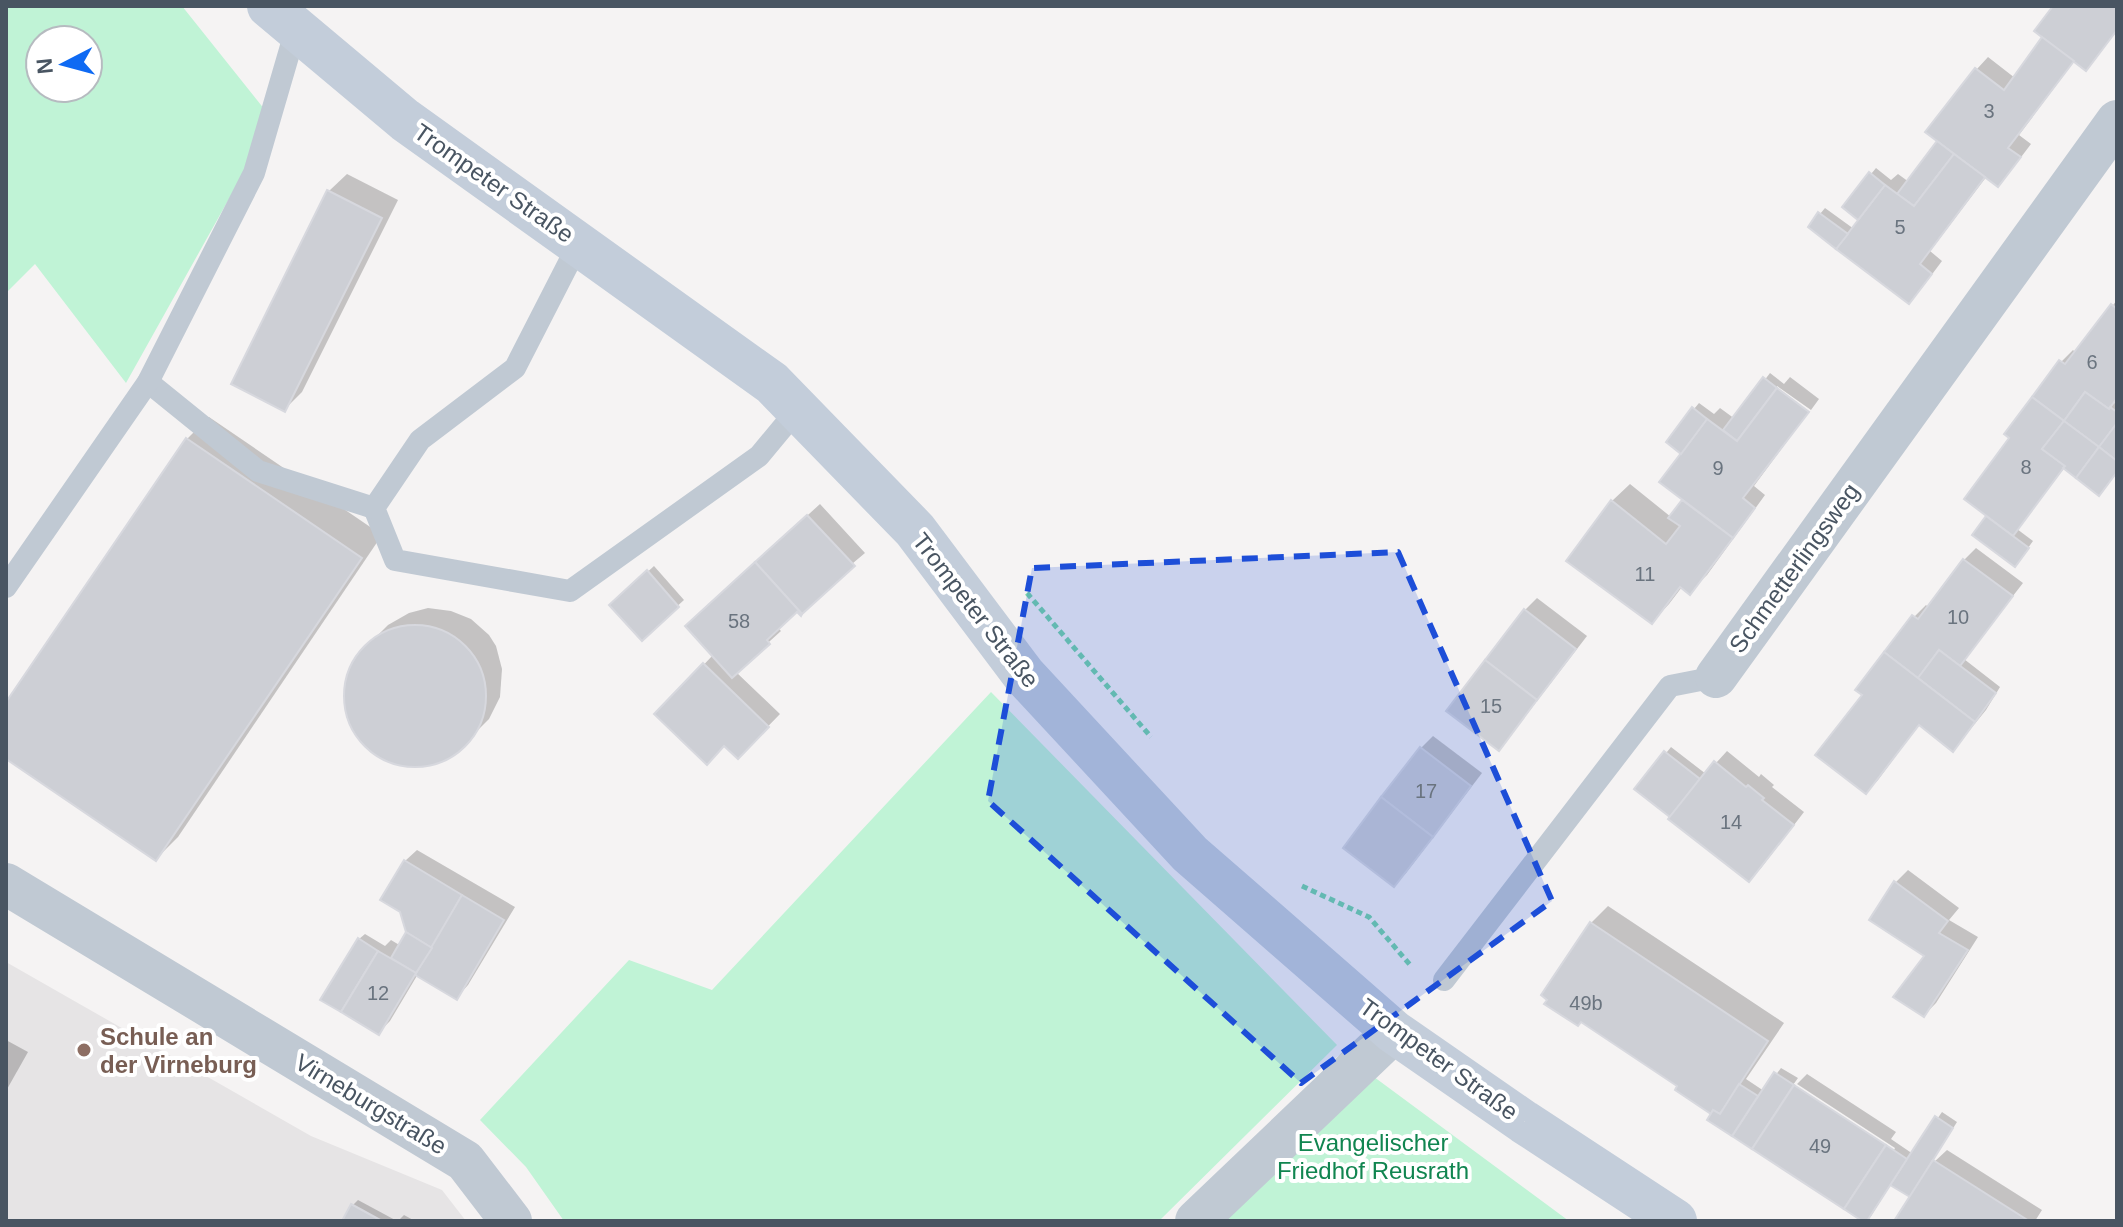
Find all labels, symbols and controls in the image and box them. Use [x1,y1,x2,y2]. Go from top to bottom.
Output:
north arrow [24,24,104,104]
text: N [31,57,58,75]
house number: 3 [1983,100,1995,122]
street label: Trompeter Straße [409,118,579,248]
house number: 5 [1894,216,1906,238]
house number: 6 [2086,351,2098,373]
house number: 8 [2020,456,2032,478]
house number: 9 [1712,457,1724,479]
street label: Schmetterlingsweg [1723,478,1865,658]
street label: Trompeter Straße [907,527,1045,693]
house number: 11 [1635,563,1655,585]
house number: 10 [1947,606,1969,628]
house number: 58 [728,610,750,632]
house number: 15 [1480,695,1502,717]
house number: 17 [1415,780,1437,802]
house number: 14 [1720,811,1742,833]
house number: 12 [367,982,389,1004]
house number: 49b [1569,992,1603,1014]
street label: Trompeter Straße [1355,993,1523,1125]
place label: Schule an der Virneburg [100,1023,257,1078]
marker: Schule an der Virneburg [75,1041,93,1059]
street label: Virneburgstraße [290,1048,452,1160]
park label: Evangelischer Friedhof Reusrath [1277,1129,1469,1184]
house number: 49 [1809,1135,1831,1157]

